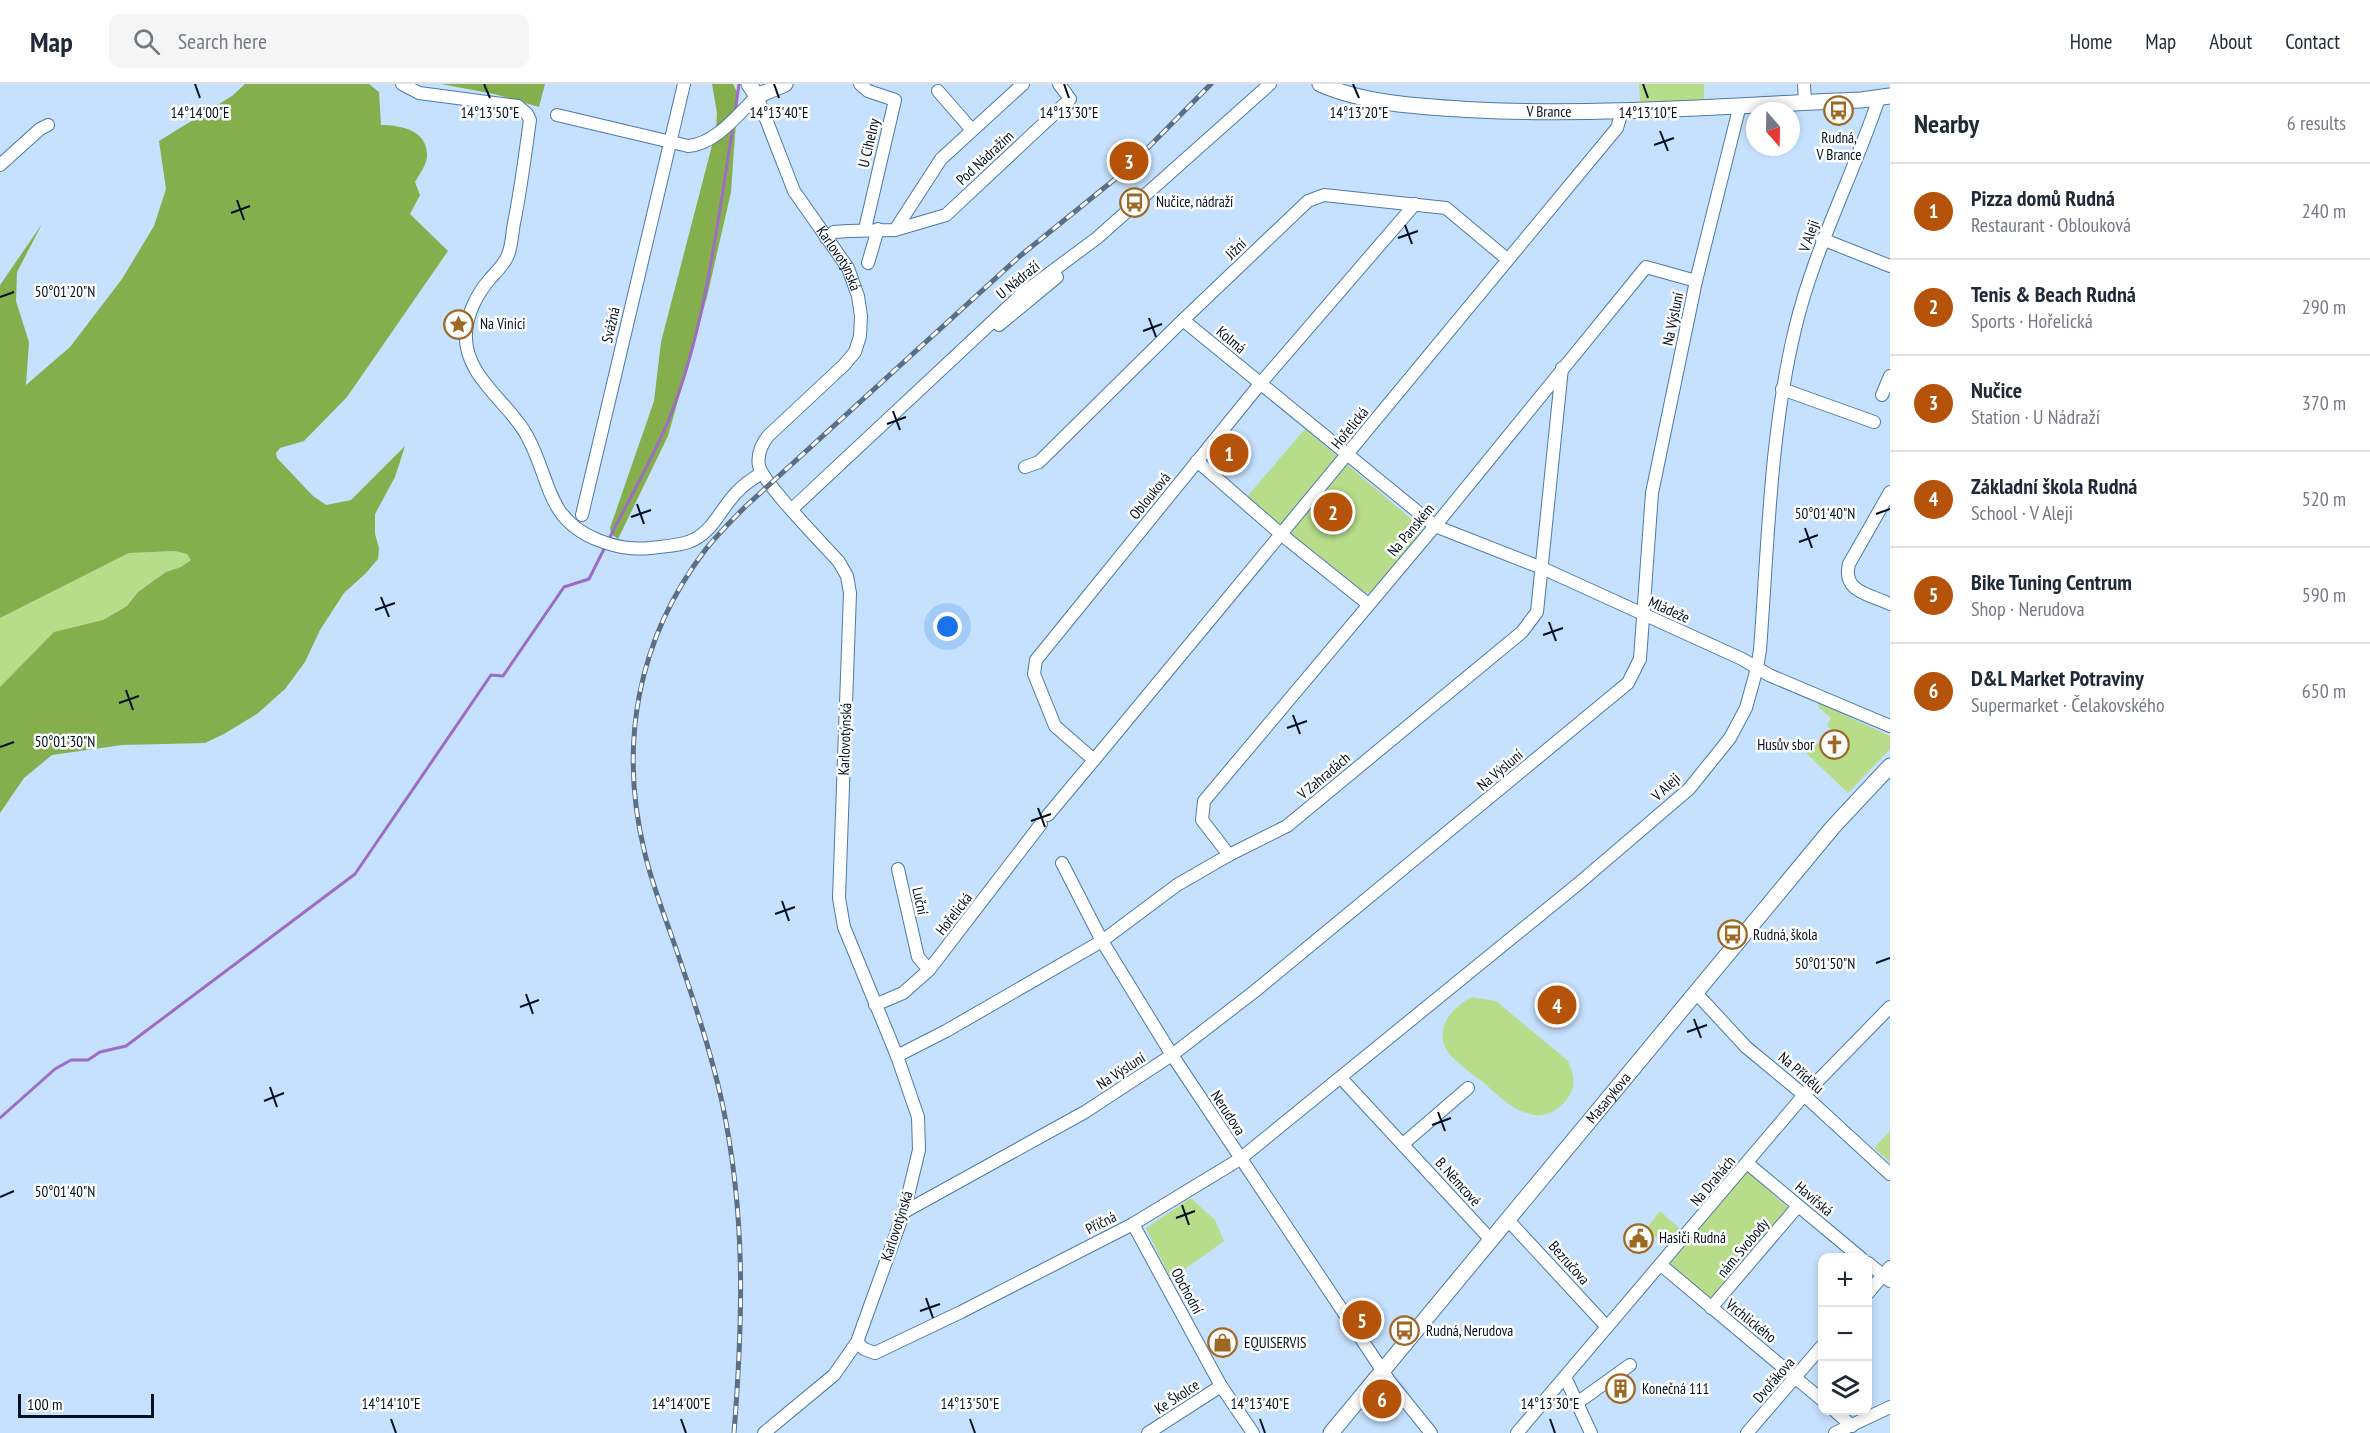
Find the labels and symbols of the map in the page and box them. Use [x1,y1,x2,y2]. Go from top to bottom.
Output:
bus stop icon: Rudná, V Brance [1823,95,1855,127]
street label: V Brance [1525,102,1571,121]
north arrow [1746,102,1800,156]
text: 14°14'00"E [170,103,230,122]
text: 14°13'50"E [460,103,520,122]
text: 14°13'40"E [749,103,809,122]
text: 14°13'30"E [1039,103,1099,122]
text: 14°13'20"E [1329,103,1389,122]
text: 14°13'10"E [1618,103,1678,122]
street label: U Cihelny [854,116,883,169]
street label: Pod Nádražím [952,126,1017,189]
place label: Rudná, V Brance [1816,128,1861,164]
pin: 3 [1110,138,1148,184]
bus stop icon: Nučice, nádraží [1119,186,1151,218]
place label: Nučice, nádraží [1156,192,1234,211]
street label: V Aleji [1794,217,1823,255]
street label: Karlovotýnská [813,222,865,293]
street label: Jižní [1220,234,1251,264]
street label: U Nádraží [992,256,1044,303]
text: 50°01'20"N [35,282,95,301]
street label: Na Výsluní [1658,290,1688,347]
street label: Svážná [597,305,624,345]
place icon: Na Vinici [443,308,475,340]
place label: Na Vinici [480,314,526,333]
street label: Kolmá [1213,322,1250,357]
street label: Hořelická [1327,403,1372,453]
pin: 1 [1210,430,1248,476]
street label: Oblouková [1125,468,1174,523]
pin: 2 [1314,490,1352,534]
street label: Na Panském [1383,499,1438,560]
text: 50°01'40"N [1795,504,1855,523]
street label: Mládeže [1646,592,1693,627]
your location [933,612,962,641]
street label: Karlovotýnská [834,702,855,776]
church icon: Husův sbor [1819,729,1851,761]
text: 50°01'30"N [35,732,95,751]
place label: Husův sbor [1757,735,1815,754]
street label: Na Výsluní [1473,744,1527,794]
street label: V Zahradách [1293,748,1354,804]
street label: V Aleji [1647,769,1684,805]
street label: Luční [908,885,933,917]
street label: Hořelická [931,889,976,939]
bus stop icon: Rudná, škola [1716,919,1748,951]
place label: Rudná, škola [1753,925,1818,944]
text: 50°01'50"N [1795,954,1855,973]
pin: 4 [1538,982,1576,1028]
street label: Na Výsluní [1093,1047,1149,1093]
street label: Na Přídělu [1775,1048,1828,1098]
street label: Masarykova [1582,1068,1635,1127]
street label: Nerudova [1207,1087,1250,1139]
street label: Na Drahách [1686,1152,1739,1210]
street label: B. Němcové [1431,1153,1485,1210]
street label: Havířská [1791,1177,1837,1220]
text: 50°01'40"N [35,1182,95,1201]
street label: Karlovotýnská [876,1188,917,1263]
street label: Příčná [1082,1207,1119,1238]
street label: nám. Svobody [1713,1214,1773,1281]
public building icon: Hasiči Rudná [1622,1222,1654,1254]
place label: Hasiči Rudná [1659,1228,1726,1247]
street label: Bezručova [1545,1237,1594,1288]
street label: Obchodní [1167,1264,1208,1318]
street label: Vrchlického [1721,1294,1780,1347]
pin: 5 [1342,1298,1382,1342]
bus stop icon: Rudná, Nerudova [1389,1315,1421,1347]
place label: Rudná, Nerudova [1426,1321,1513,1340]
shop icon: EQUISERVIS [1207,1327,1239,1359]
place label: EQUISERVIS [1244,1333,1306,1352]
street label: Dvořákova [1749,1353,1798,1406]
building icon: Konečná 111 [1605,1373,1637,1405]
street label: Ke Školce [1151,1375,1203,1418]
pin: 6 [1362,1376,1402,1422]
place label: Konečná 111 [1642,1379,1709,1398]
scale bar [18,1391,154,1418]
text: 14°14'10"E [361,1394,421,1413]
text: 14°14'00"E [651,1394,711,1413]
text: 14°13'50"E [940,1394,1000,1413]
text: 14°13'40"E [1230,1394,1290,1413]
text: 14°13'30"E [1520,1394,1580,1413]

